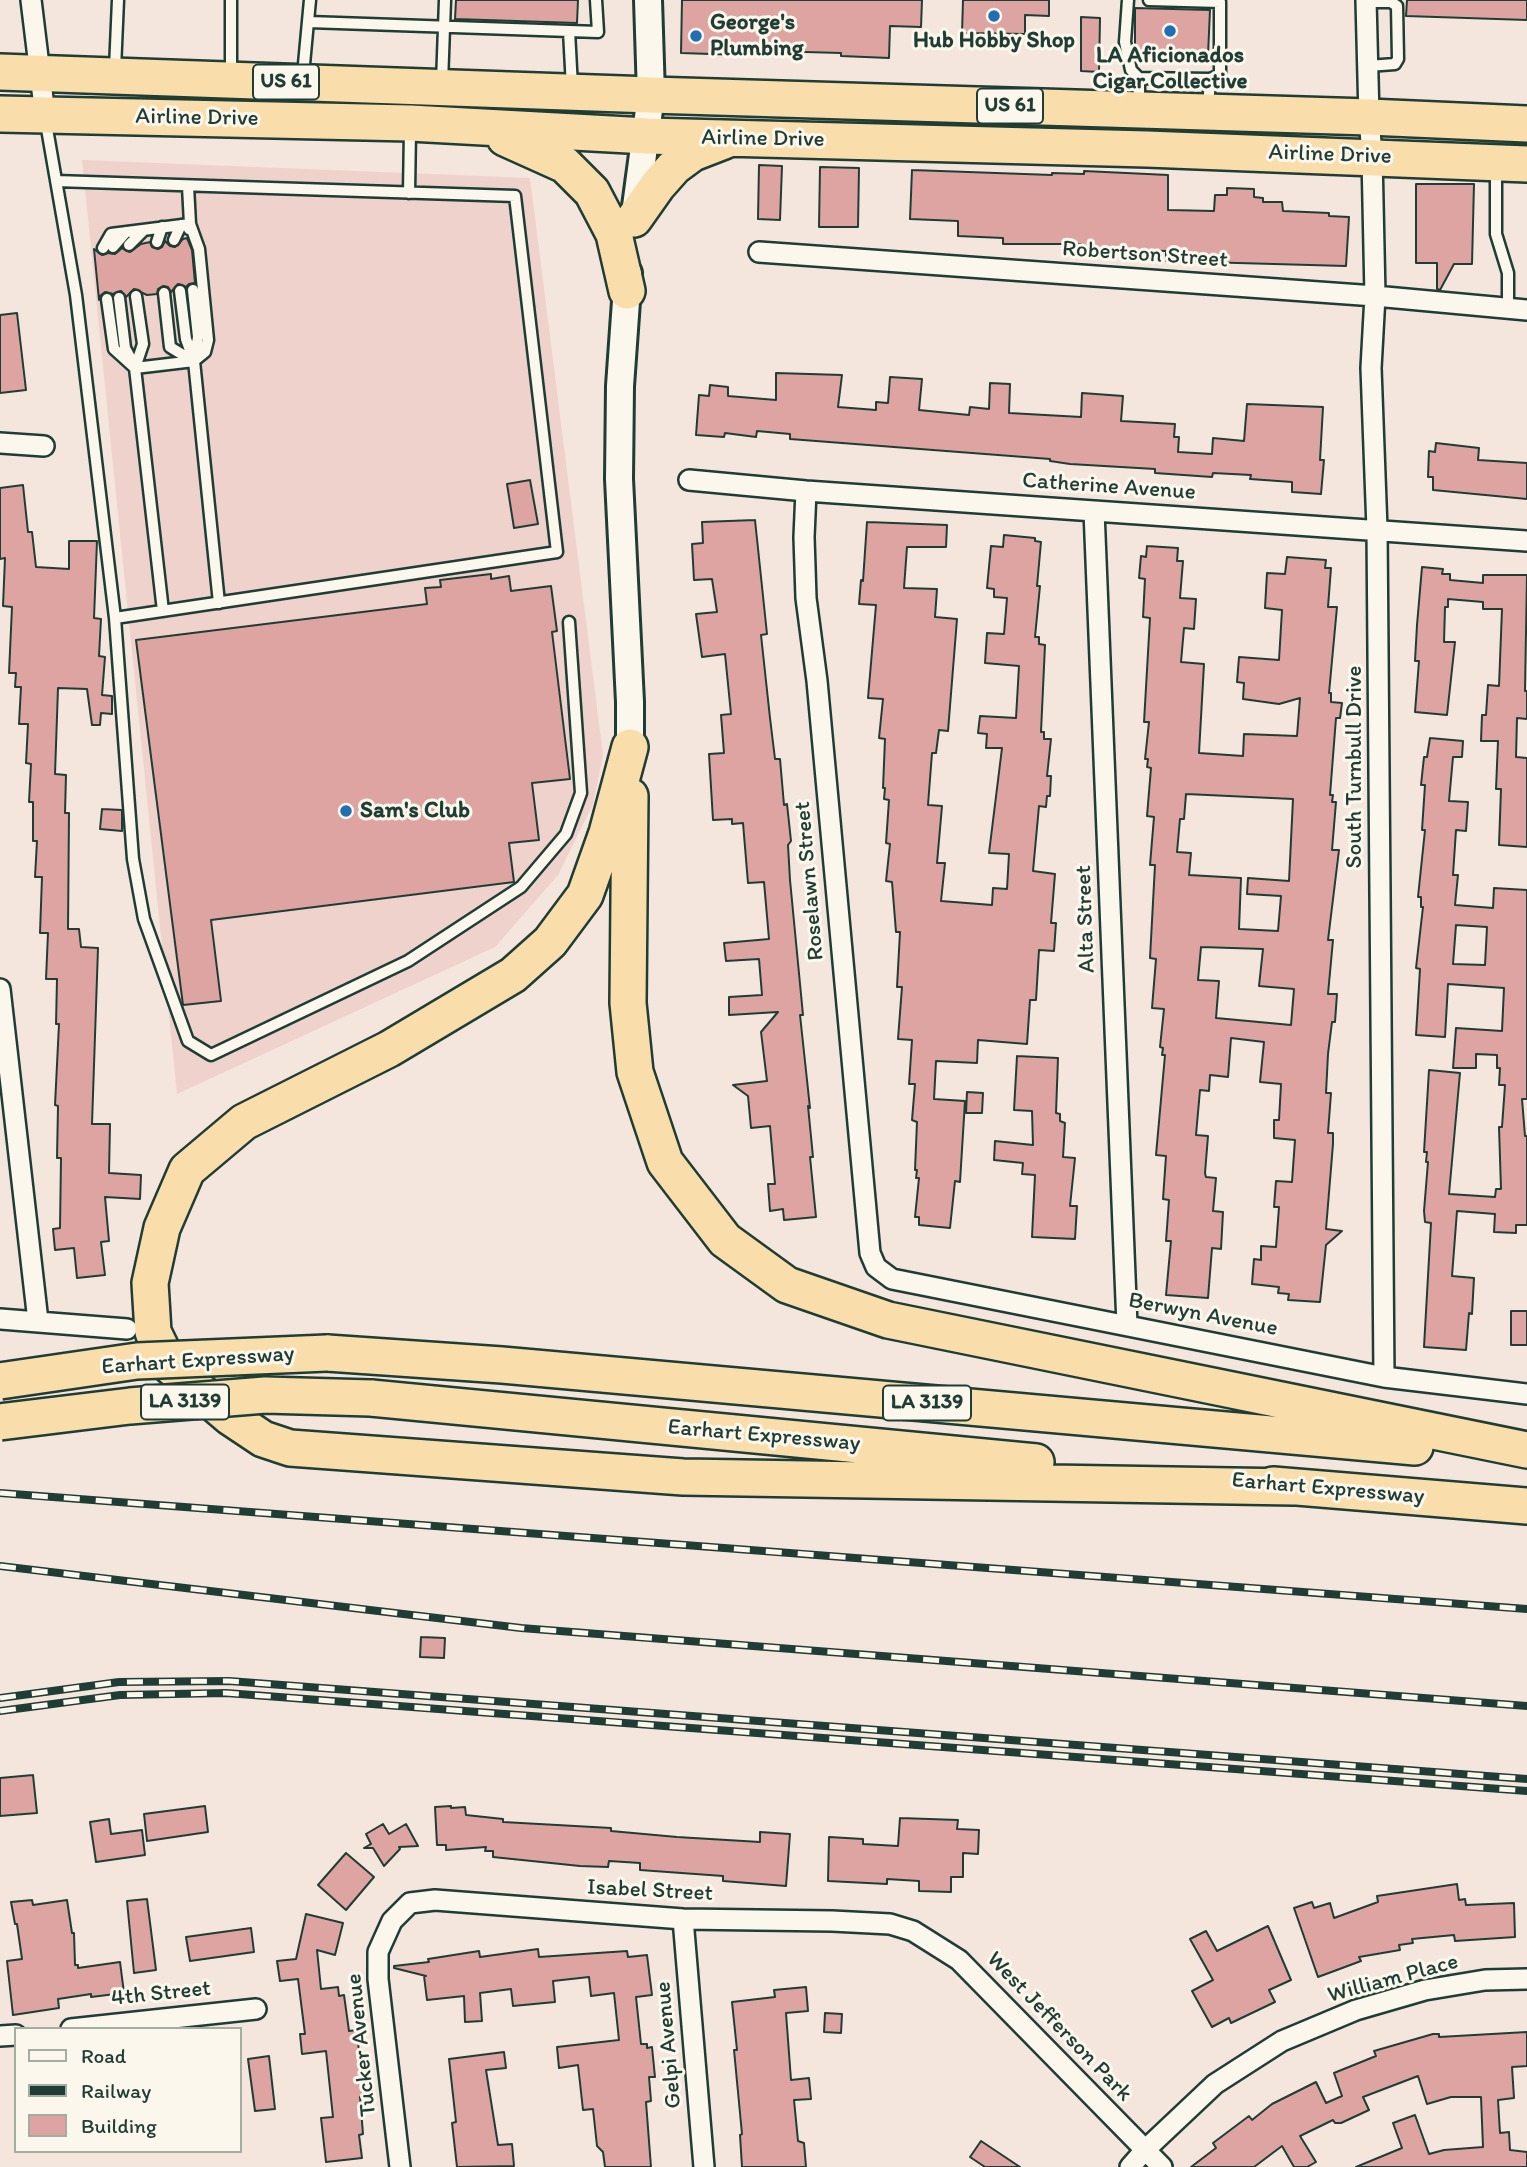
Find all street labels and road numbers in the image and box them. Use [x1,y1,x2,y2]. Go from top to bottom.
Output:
road number: US 61 [253,64,319,100]
road number: US 61 [977,88,1043,124]
street label: Airline Drive [135,103,259,133]
street label: Airline Drive [701,124,825,154]
street label: Airline Drive [1268,139,1392,171]
street label: Robertson Street [1061,235,1229,275]
street label: Catherine Avenue [1021,467,1197,507]
street label: South Turnbull Drive [1341,666,1369,868]
street label: Roselawn Street [789,800,831,962]
street label: Alta Street [1070,865,1102,973]
street label: Berwyn Avenue [1126,1287,1280,1343]
street label: Earhart Expressway [101,1340,295,1382]
road number: LA 3139 [141,1384,229,1420]
road number: LA 3139 [883,1386,971,1420]
street label: Earhart Expressway [667,1414,861,1458]
street label: Earhart Expressway [1231,1467,1425,1511]
street label: Isabel Street [586,1874,714,1908]
street label: West Jefferson Park [980,1946,1138,2108]
street label: William Place [1325,1948,1461,2010]
street label: Tucker Avenue [341,1972,383,2118]
street label: 4th Street [110,1975,212,2013]
street label: Gelpi Avenue [650,1980,688,2110]

